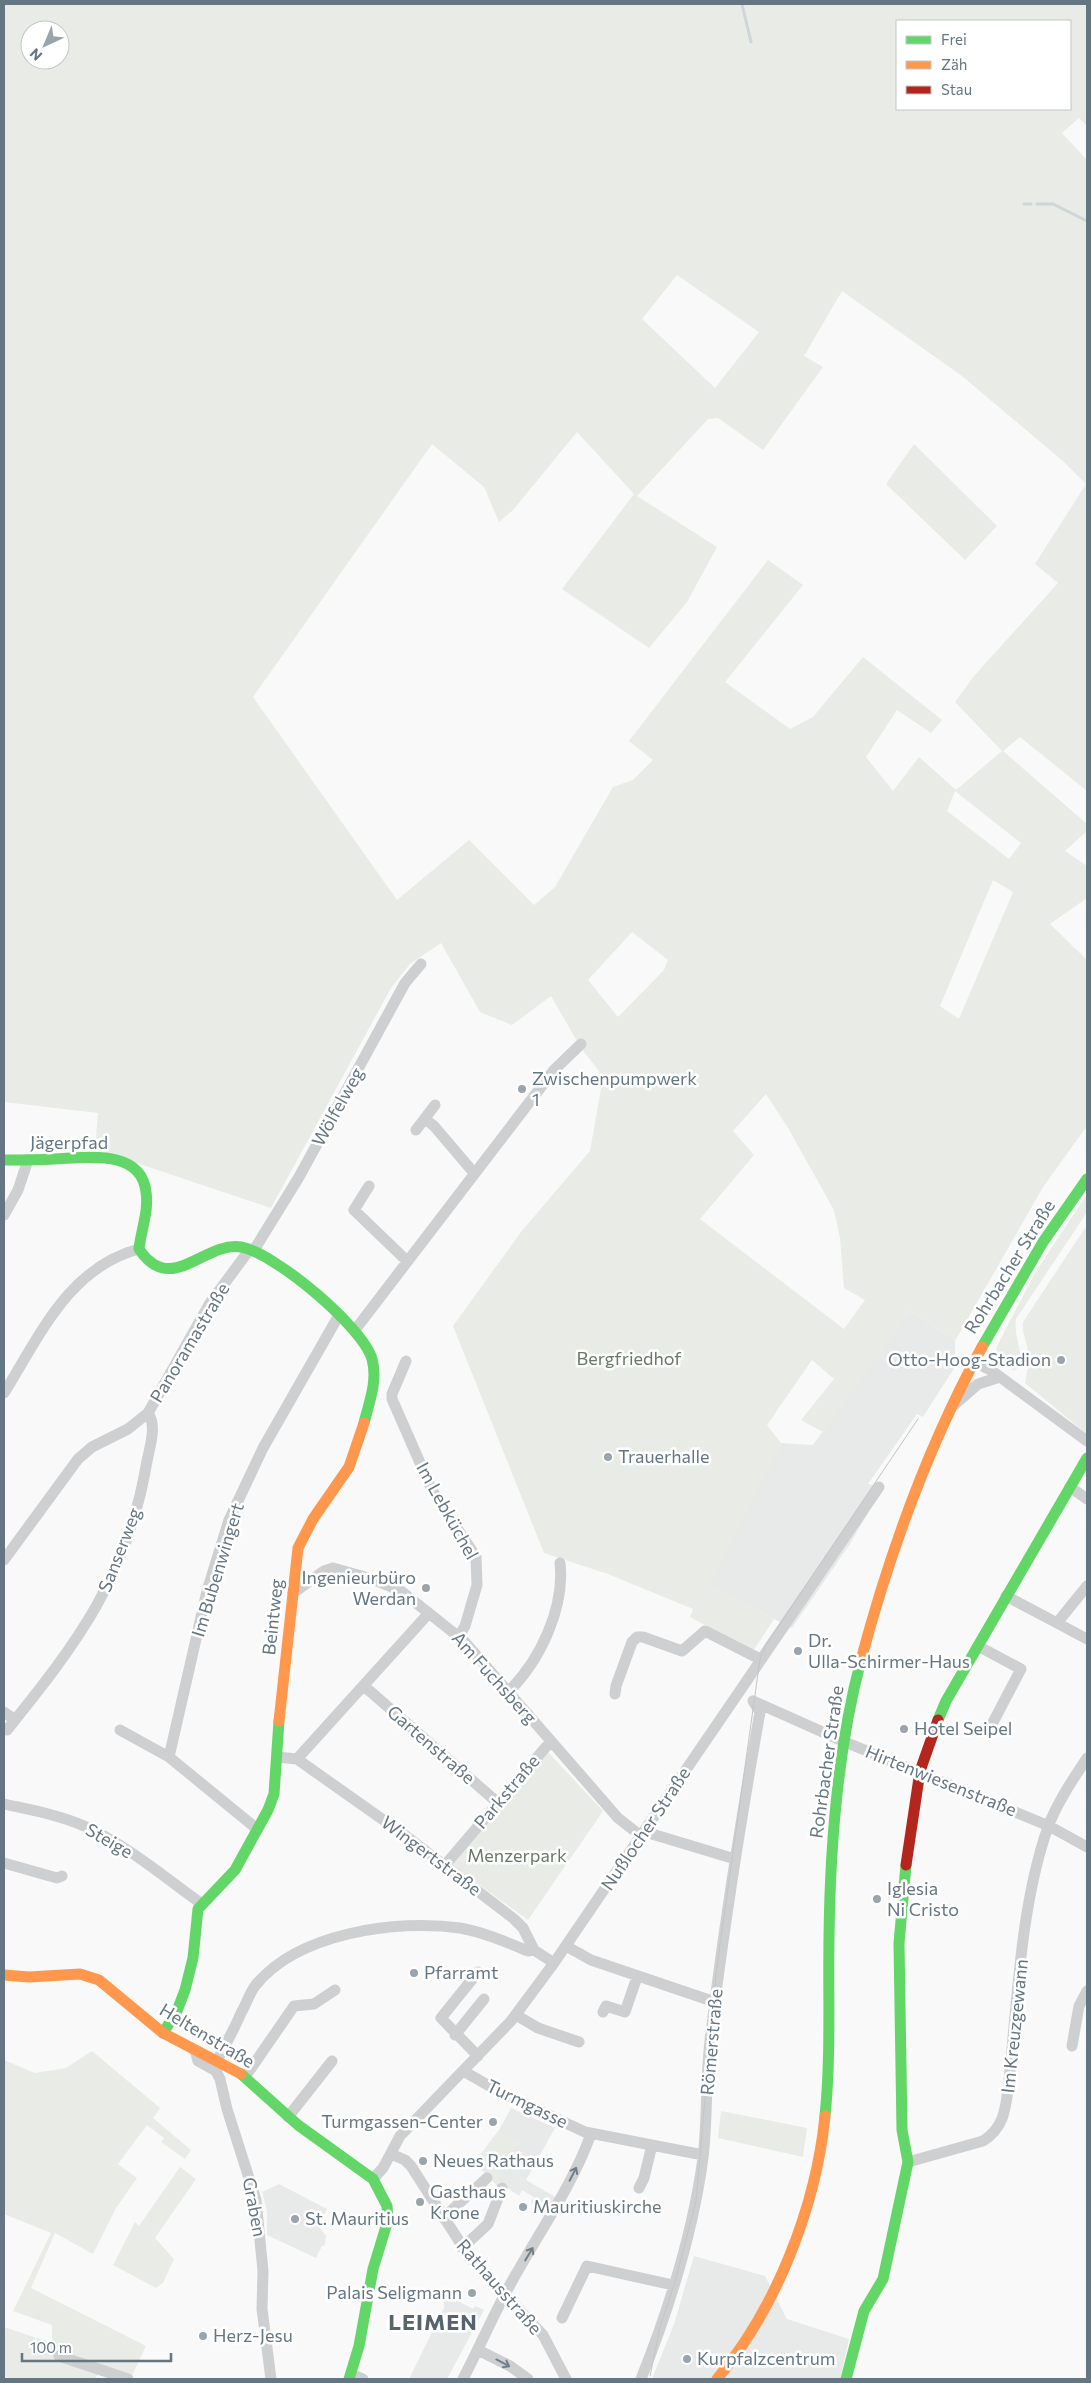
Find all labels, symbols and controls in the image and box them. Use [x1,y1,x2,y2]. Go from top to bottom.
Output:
north arrow [20,20,70,70]
legend [896,20,1071,110]
text: Frei [941,30,967,48]
text: N [26,45,45,64]
text: Zäh [941,55,967,73]
text: Stau [941,80,972,98]
street label: Wölfelweg [307,1063,368,1150]
place label: Zwischenpumpwerk 1 [532,1067,697,1110]
marker: Zwischenpumpwerk 1 [516,1083,528,1095]
street label: Jägerpfad [30,1131,108,1153]
street label: Rohrbacher Straße [959,1195,1059,1337]
street label: Panoramastraße [145,1279,234,1406]
park label: Bergfriedhof [577,1347,682,1369]
place label: Otto-Hoog-Stadion [888,1348,1051,1370]
marker: Otto-Hoog-Stadion [1055,1354,1067,1366]
place label: Trauerhalle [618,1445,710,1467]
marker: Trauerhalle [602,1451,614,1463]
street label: Im Lebküchel [412,1458,484,1563]
street label: Im Bubenwingert [186,1500,248,1639]
street label: Sanserweg [93,1504,145,1595]
place label: Ingenieurbüro Werdan [302,1566,416,1609]
street label: Beintweg [257,1577,287,1656]
marker: Ingenieurbüro Werdan [420,1582,432,1594]
street label: Am Fuchsberg [448,1627,542,1728]
place label: Dr. Ulla-Schirmer-Haus [808,1629,970,1672]
marker: Dr. Ulla-Schirmer-Haus [792,1645,804,1657]
street label: Rohrbacher Straße [804,1684,848,1840]
street label: Gartenstraße [383,1700,480,1788]
place label: Hotel Seipel [914,1717,1012,1739]
marker: Hotel Seipel [898,1723,910,1735]
street label: Hirtenwiesenstraße [863,1740,1020,1820]
street label: Parkstraße [469,1750,544,1833]
street label: Nußlocher Straße [596,1763,694,1894]
street label: Wingertstraße [377,1811,486,1900]
street label: Steige [82,1818,137,1862]
park label: Menzerpark [467,1844,567,1866]
place label: Iglesia Ni Cristo [887,1877,959,1920]
marker: Iglesia Ni Cristo [871,1893,883,1905]
street label: Im Kreuzgewann [996,1958,1032,2094]
place label: Pfarramt [424,1961,498,1983]
marker: Pfarramt [408,1967,420,1979]
street label: Römerstraße [695,1988,727,2096]
street label: Heltenstraße [156,1998,259,2072]
street label: Turmgasse [483,2074,572,2132]
place label: Turmgassen-Center [321,2110,483,2132]
marker: Turmgassen-Center [487,2116,499,2128]
place label: Neues Rathaus [433,2149,554,2171]
marker: Neues Rathaus [417,2155,429,2167]
one-way arrow [568,2166,578,2181]
street label: Graben [238,2175,272,2238]
place label: Gasthaus Krone [430,2180,506,2223]
place label: Mauritiuskirche [533,2195,662,2217]
marker: Gasthaus Krone [414,2196,426,2208]
marker: Mauritiuskirche [517,2201,529,2213]
place label: St. Mauritius [305,2207,409,2229]
marker: St. Mauritius [289,2213,301,2225]
street label: Rathausstraße [452,2234,547,2339]
one-way arrow [524,2248,534,2262]
place label: Palais Seligmann [326,2281,462,2303]
marker: Palais Seligmann [466,2287,478,2299]
district label: LEIMEN [388,2308,478,2335]
place label: Herz-Jesu [213,2324,293,2346]
scale bar [22,2330,171,2362]
marker: Herz-Jesu [197,2330,209,2342]
text: 100 m [30,2338,72,2356]
place label: Kurpfalzcentrum [697,2347,836,2369]
marker: Kurpfalzcentrum [681,2353,693,2365]
one-way arrow [495,2359,510,2368]

